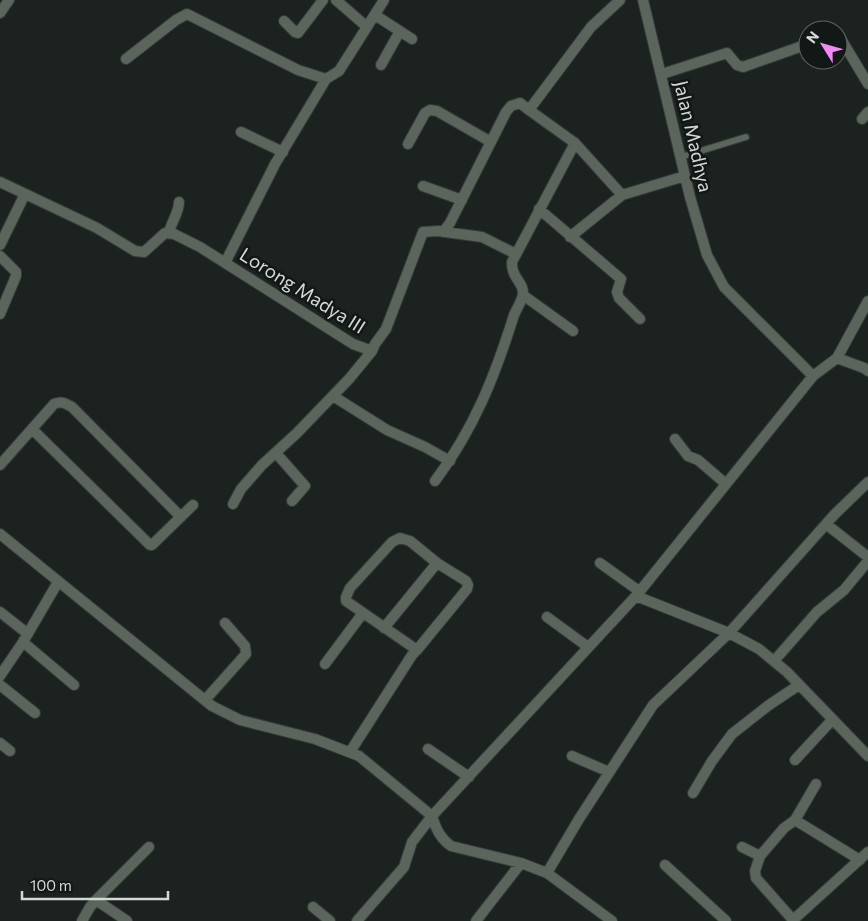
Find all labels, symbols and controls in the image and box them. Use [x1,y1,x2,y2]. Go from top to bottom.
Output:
north arrow [798,20,848,70]
text: N [802,28,822,46]
street label: Jalan Madhya [670,78,718,194]
street label: Lorong Madya III [236,242,370,338]
scale bar [22,868,169,900]
text: 100 m [30,876,72,894]

